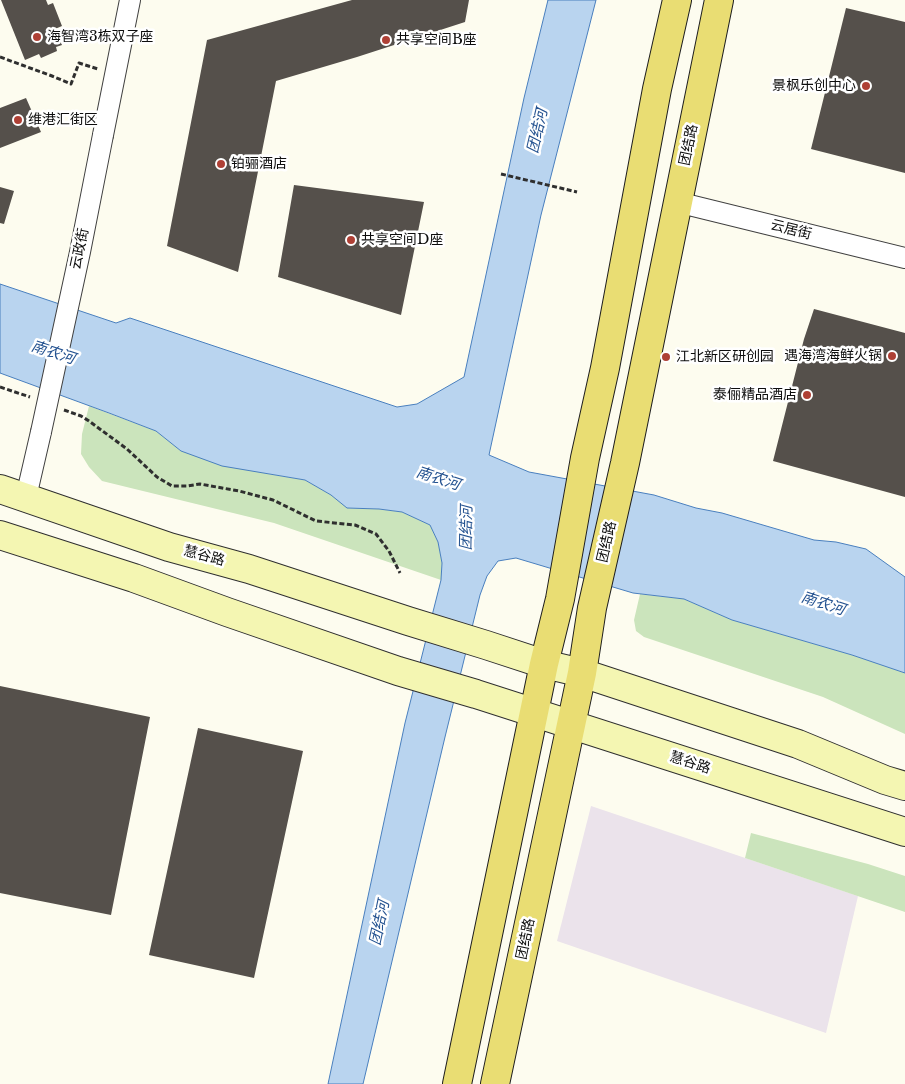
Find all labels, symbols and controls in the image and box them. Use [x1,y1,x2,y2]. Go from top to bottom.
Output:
place label: 海智湾3栋双子座 [47,29,154,45]
marker: 海智湾3栋双子座 [31,31,43,43]
place label: 共享空间B座 [396,32,477,48]
marker: 共享空间B座 [380,34,392,46]
place label: 景枫乐创中心 [772,78,856,94]
marker: 景枫乐创中心 [860,80,872,92]
water label: 团结河 [524,107,552,155]
place label: 维港汇街区 [28,112,98,128]
marker: 维港汇街区 [12,114,24,126]
street label: 团结路 [676,123,702,167]
place label: 铂骊酒店 [231,156,287,172]
marker: 铂骊酒店 [215,158,227,170]
street label: 云居街 [769,217,813,243]
street label: 云政街 [67,227,93,271]
place label: 共享空间D座 [361,232,443,248]
marker: 共享空间D座 [345,234,357,246]
water label: 南农河 [29,337,77,369]
place label: 遇海湾海鲜火锅 [784,348,882,364]
place label: 江北新区研创园 [676,349,774,365]
marker: 遇海湾海鲜火锅 [886,350,898,362]
marker: 江北新区研创园 [660,351,672,363]
place label: 泰俪精品酒店 [713,387,797,403]
marker: 泰俪精品酒店 [801,389,813,401]
water label: 南农河 [414,463,462,495]
water label: 团结河 [458,505,476,551]
street label: 团结路 [594,520,620,564]
street label: 慧谷路 [182,542,226,570]
water label: 南农河 [799,588,847,620]
street label: 慧谷路 [667,749,713,777]
water label: 团结河 [367,899,393,947]
street label: 团结路 [513,917,539,961]

